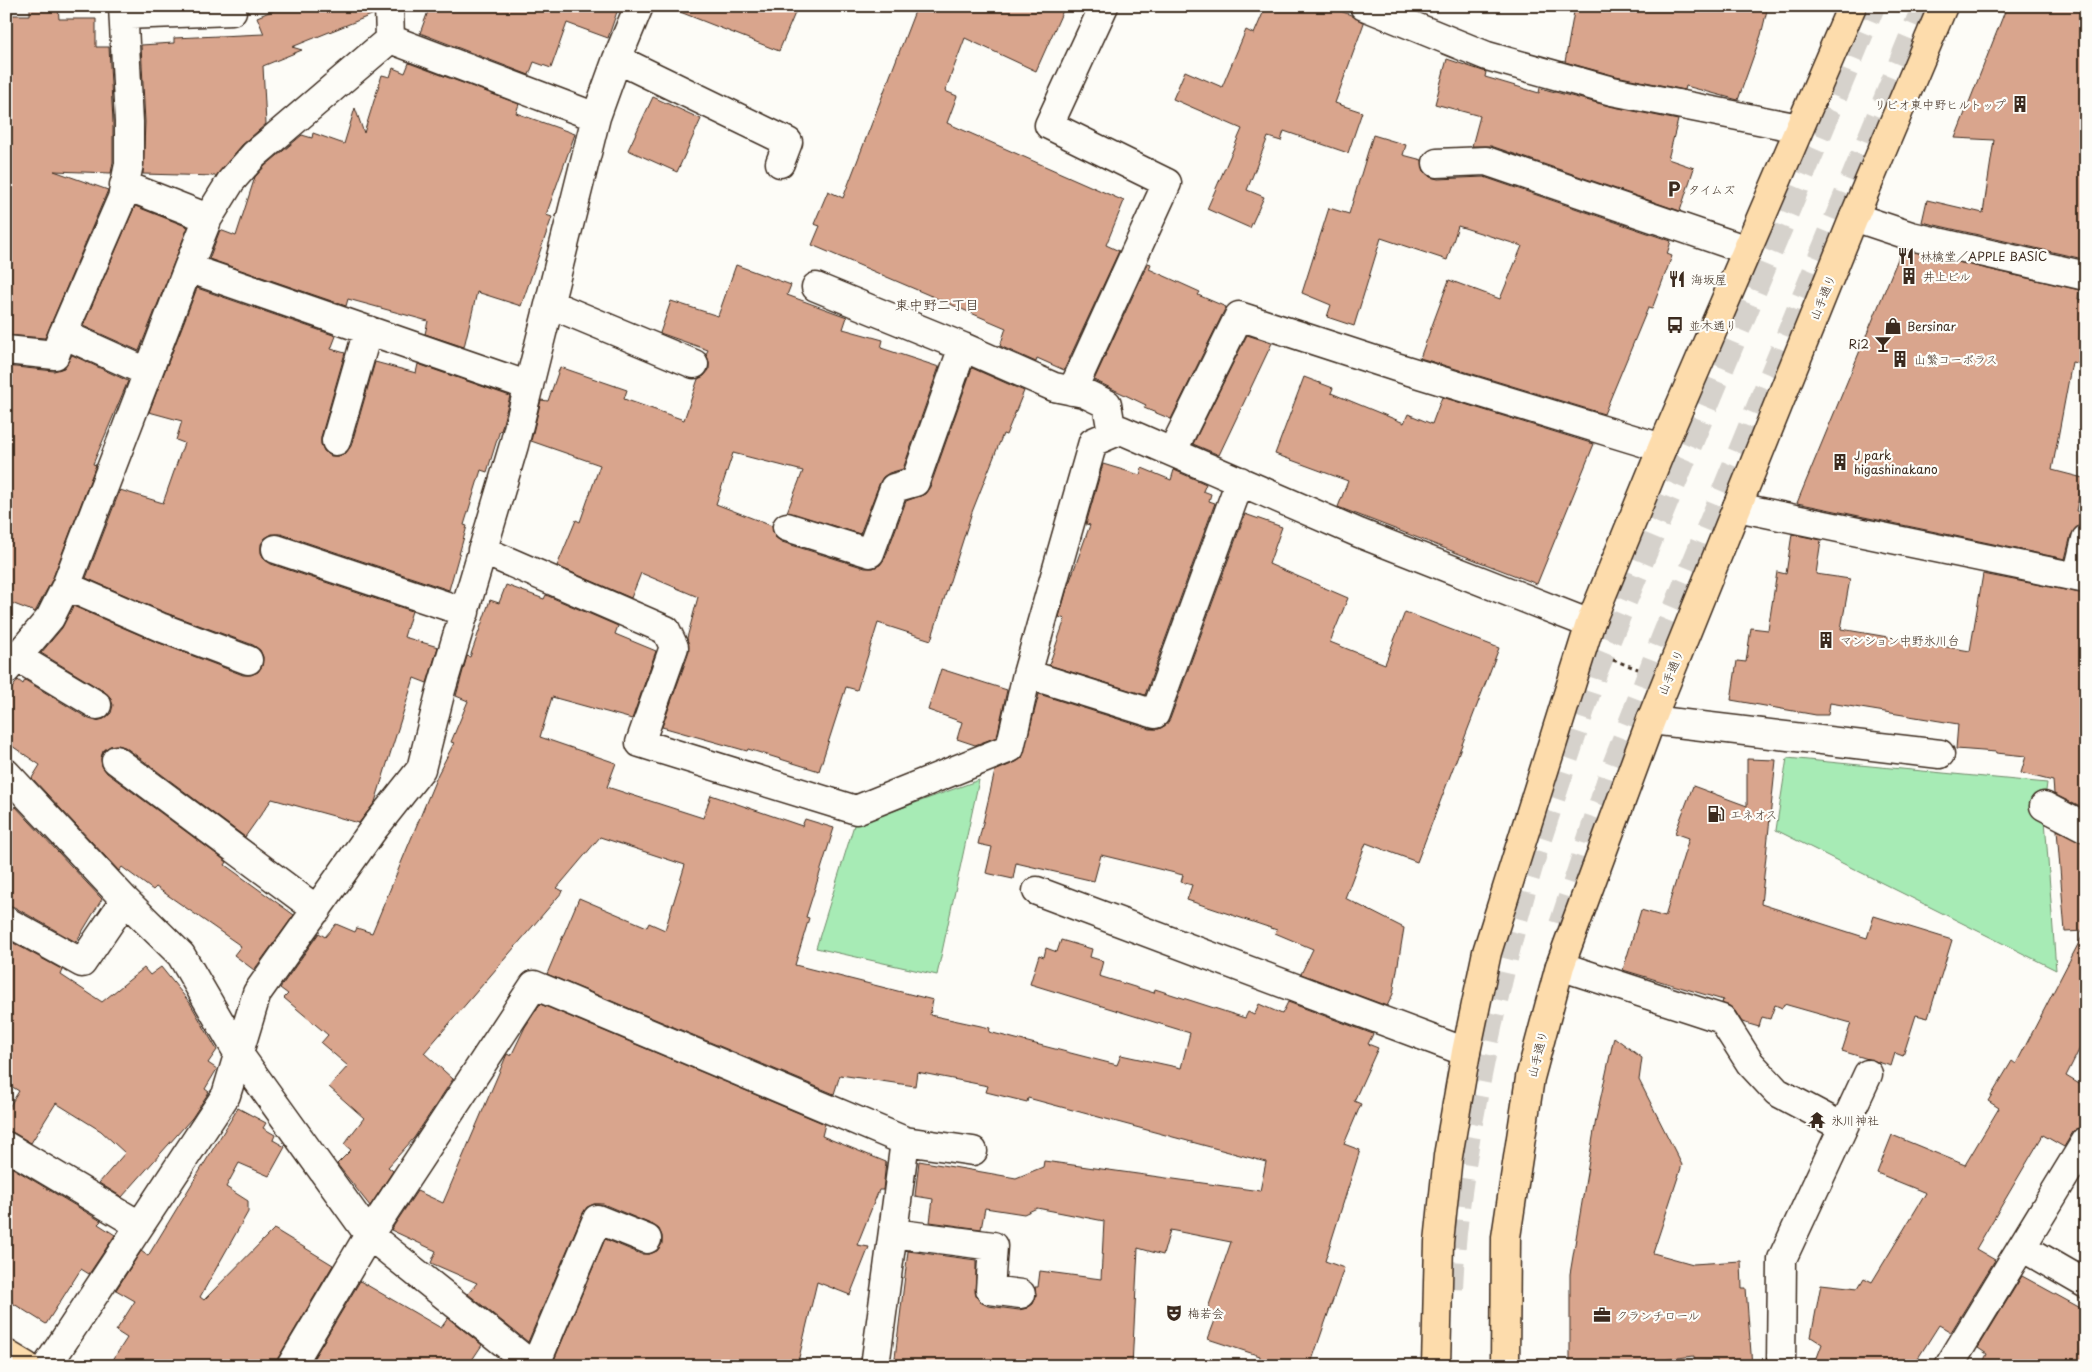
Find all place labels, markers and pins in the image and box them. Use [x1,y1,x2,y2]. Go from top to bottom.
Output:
building icon: リビオ東中野ヒルトップ [2010,94,2030,114]
place label: リビオ東中野ヒルトップ [1874,95,2006,113]
parking icon: タイムズ [1664,179,1684,199]
place label: タイムズ [1688,180,1735,198]
restaurant icon: 林檎堂／APPLE BASIC [1896,246,1916,266]
place label: 林檎堂／APPLE BASIC [1920,247,2047,265]
building icon: 井上ビル [1899,266,1919,286]
place label: 井上ビル [1923,267,1971,285]
restaurant icon: 海坂屋 [1667,269,1687,289]
place label: 海坂屋 [1691,270,1727,288]
bus stop icon: 並木通り [1665,315,1685,335]
place label: 並木通り [1689,316,1737,334]
shop icon: Bersinar [1883,316,1903,336]
place label: Bersinar [1907,317,1957,335]
bar icon: Ri2 [1873,334,1893,354]
place label: Ri2 [1849,335,1869,353]
building icon: 山繁コーポラス [1890,349,1910,369]
place label: 山繁コーポラス [1914,350,1998,368]
place label: J park higashinakano [1854,446,1938,478]
building icon: J park higashinakano [1830,452,1850,472]
building icon: マンション中野氷川台 [1816,630,1836,650]
place label: マンション中野氷川台 [1840,631,1960,649]
fuel station icon: エネオス [1706,804,1726,824]
place label: エネオス [1730,805,1777,823]
temple icon: 氷川神社 [1807,1110,1827,1130]
place label: 氷川神社 [1831,1111,1879,1129]
theatre icon: 梅若会 [1164,1303,1184,1323]
place label: 梅若会 [1188,1304,1224,1322]
office icon: クランチロール [1592,1305,1612,1325]
place label: クランチロール [1616,1306,1700,1324]

